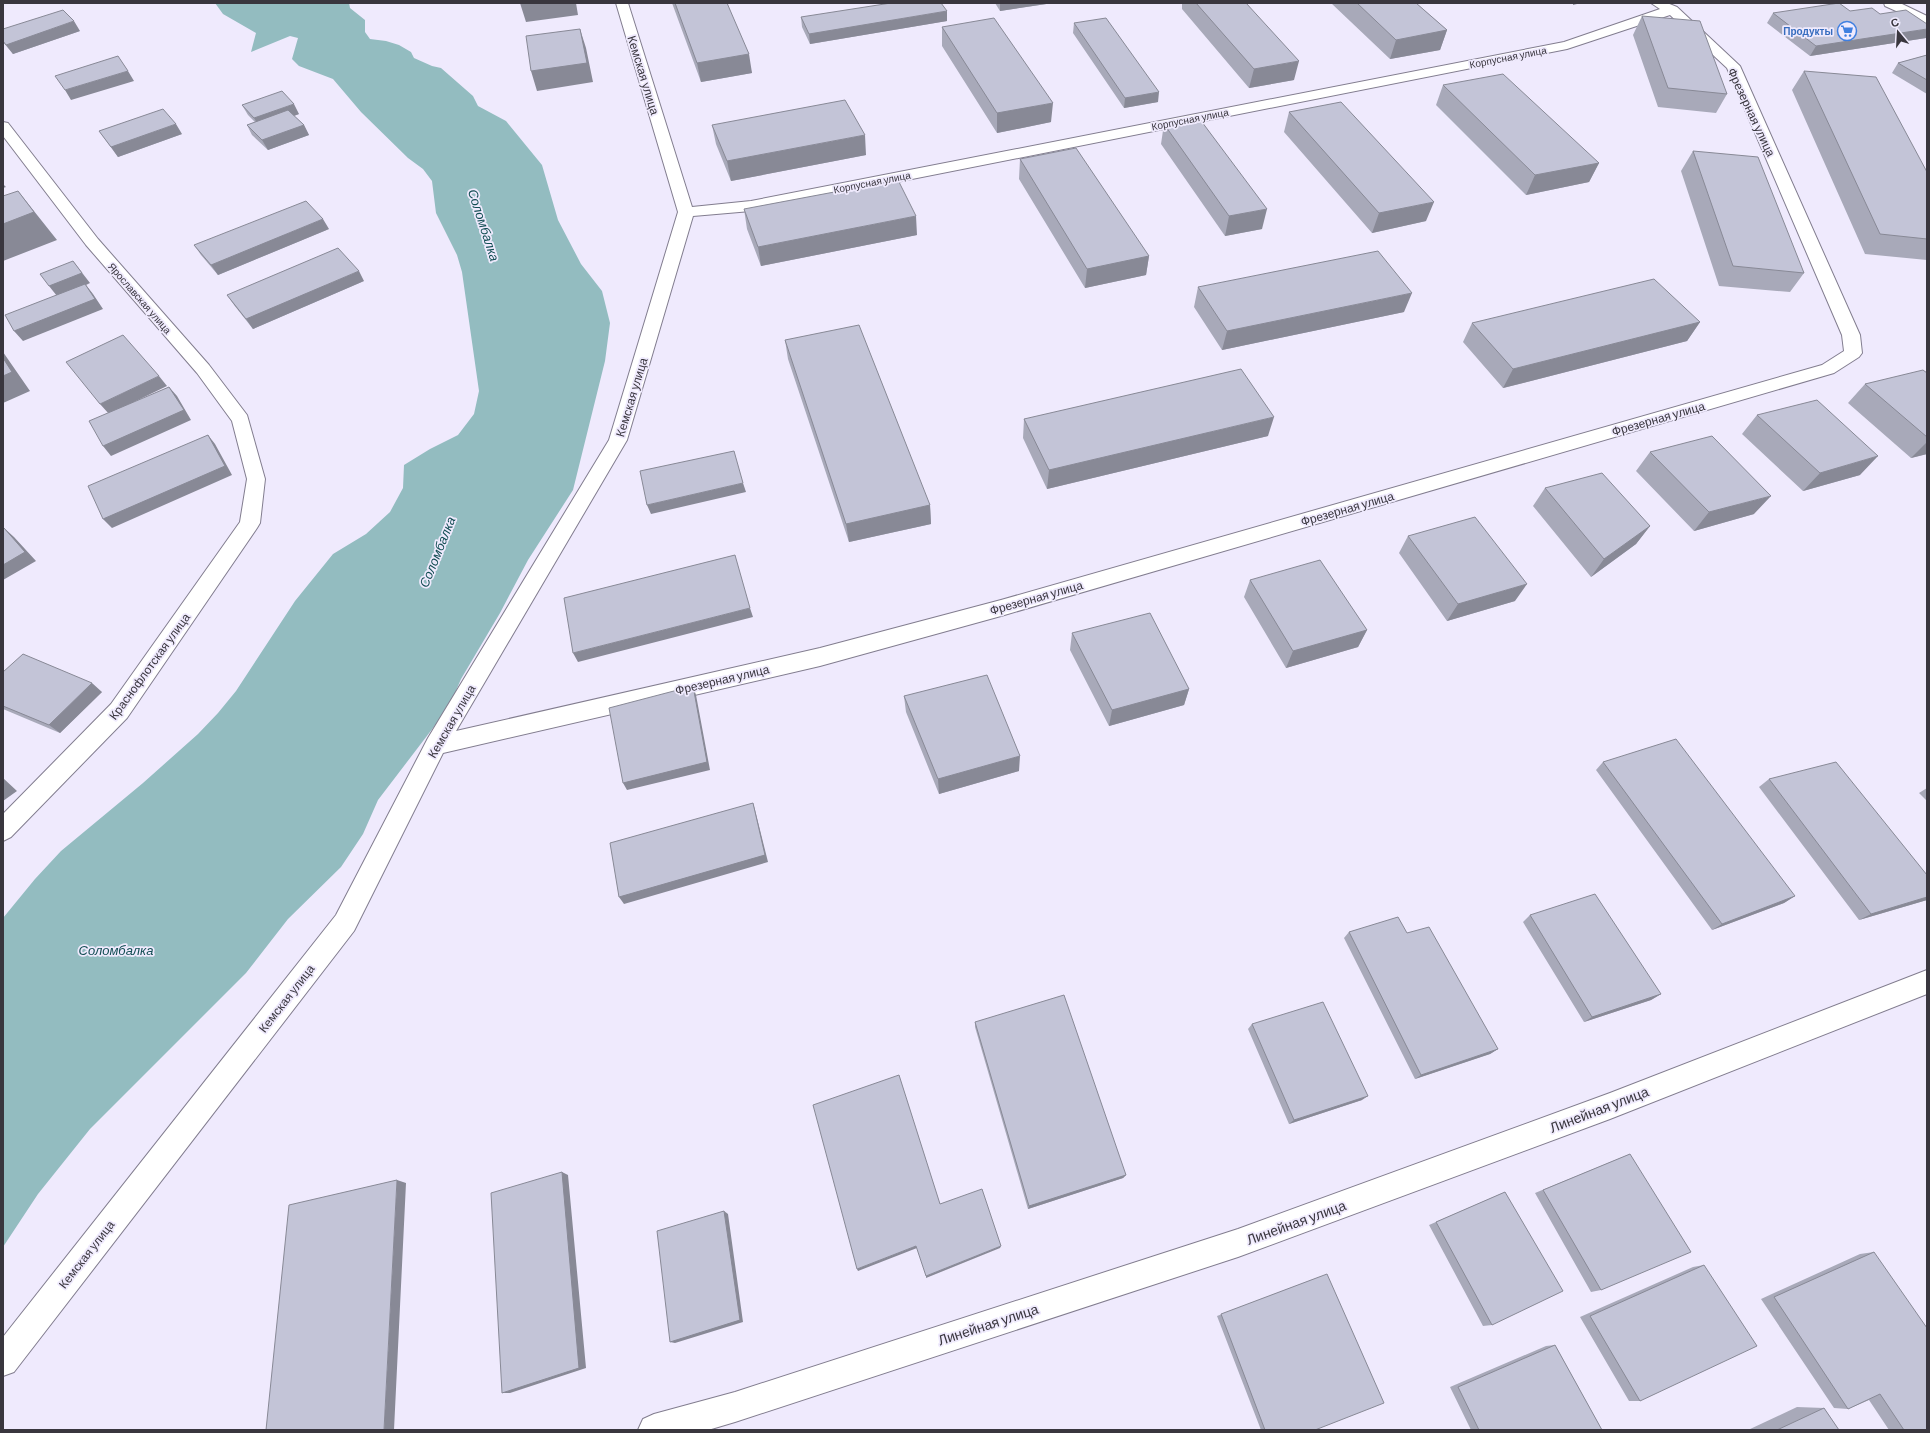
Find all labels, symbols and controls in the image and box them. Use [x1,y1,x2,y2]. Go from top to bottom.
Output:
north arrow [1878,12,1918,52]
text: С [1889,15,1901,29]
supermarket icon: Продукты [1836,20,1858,42]
place label: Продукты [1783,25,1833,37]
street label: Кемская улица [624,34,663,117]
street label: Корпусная улица [1468,44,1548,70]
street label: Фрезерная улица [1724,65,1779,159]
street label: Корпусная улица [1150,106,1230,132]
street label: Корпусная улица [832,169,912,195]
water label: Соломбалка [465,187,503,263]
street label: Ярославская улица [106,260,174,336]
street label: Кемская улица [612,355,651,439]
street label: Фрезерная улица [1610,398,1707,439]
street label: Фрезерная улица [1299,488,1396,529]
water label: Соломбалка [416,514,458,590]
street label: Фрезерная улица [988,577,1085,618]
street label: Краснофлотская улица [106,610,193,723]
street label: Фрезерная улица [674,661,771,698]
street label: Кемская улица [424,682,479,761]
water label: Соломбалка [79,942,153,958]
street label: Кемская улица [255,961,318,1035]
street label: Линейная улица [1547,1082,1651,1136]
street label: Линейная улица [1244,1196,1348,1248]
street label: Кемская улица [55,1217,118,1291]
street label: Линейная улица [936,1300,1041,1348]

